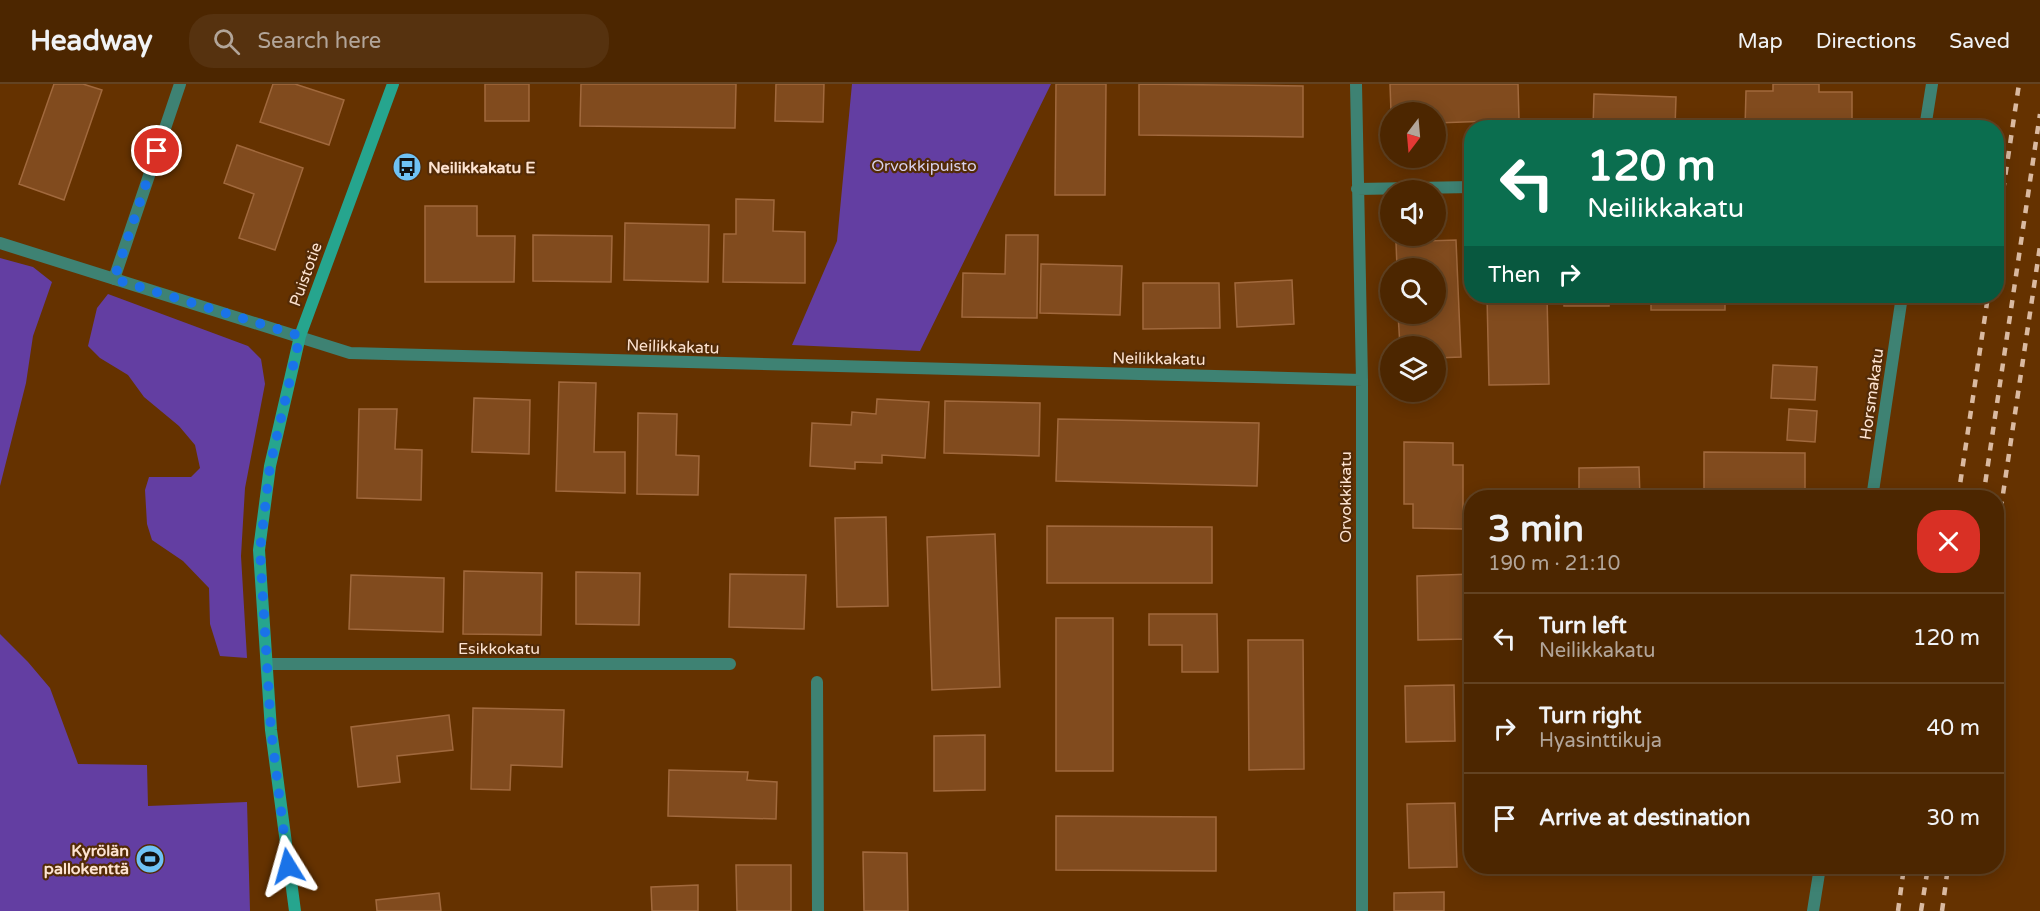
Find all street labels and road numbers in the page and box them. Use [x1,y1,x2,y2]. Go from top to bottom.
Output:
street label: Puistotie [285,240,327,309]
street label: Neilikkakatu [626,335,720,359]
street label: Horsmakatu [1856,347,1888,441]
street label: Neilikkakatu [1112,348,1206,370]
street label: Orvokkikatu [1336,451,1356,543]
street label: Esikkokatu [458,639,540,659]

